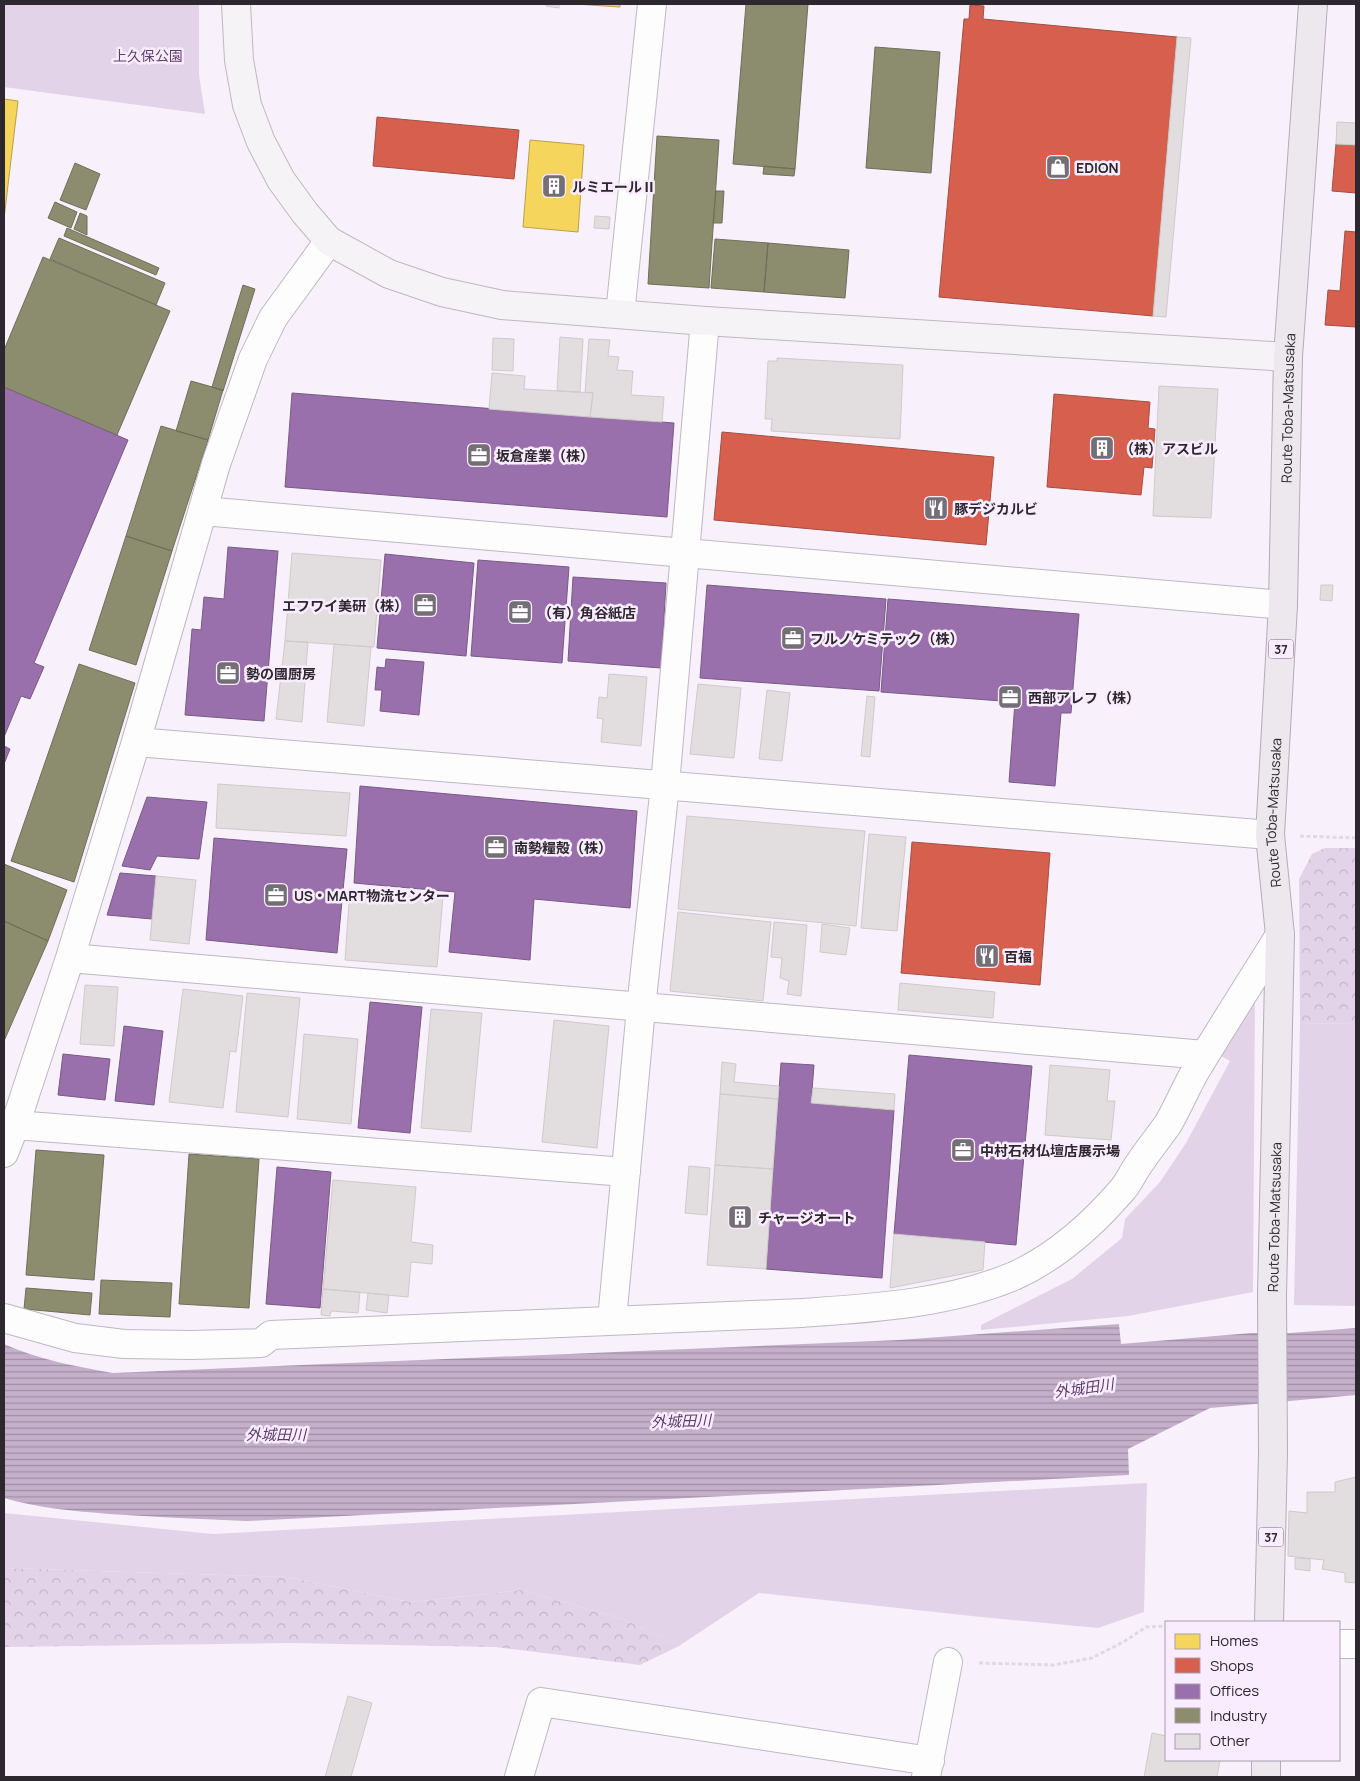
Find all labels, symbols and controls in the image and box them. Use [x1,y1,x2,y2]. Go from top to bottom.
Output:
park label: 上久保公園 [113,46,183,65]
shop icon: EDION [1045,154,1071,180]
place label: EDION [1076,158,1118,177]
building icon: ルミエールⅡ [541,173,567,199]
place label: ルミエールⅡ [572,177,656,196]
street label: Route Toba-Matsusaka [1276,332,1299,483]
building icon: （株）アスビル [1089,435,1115,461]
place label: （株）アスビル [1120,439,1218,458]
office icon: 坂倉産業（株） [466,442,492,468]
place label: 坂倉産業（株） [496,446,594,465]
restaurant icon: 豚デジカルビ [923,495,949,521]
place label: 豚デジカルビ [954,499,1038,518]
office icon: エフワイ美研（株） [412,592,438,618]
place label: エフワイ美研（株） [282,596,408,615]
office icon: （有）角谷紙店 [507,599,533,625]
place label: （有）角谷紙店 [538,603,636,622]
office icon: フルノケミテック（株） [780,625,806,651]
place label: フルノケミテック（株） [810,629,964,648]
road number: 37 [1268,640,1294,659]
office icon: 勢の國厨房 [215,660,241,686]
place label: 勢の國厨房 [246,664,316,683]
office icon: 西部アレフ（株） [997,684,1023,710]
place label: 西部アレフ（株） [1028,688,1140,707]
street label: Route Toba-Matsusaka [1260,737,1285,888]
office icon: 南勢糧殻（株） [483,834,509,860]
place label: 南勢糧殻（株） [514,838,612,857]
office icon: US・MART物流センター [263,882,289,908]
place label: US・MART物流センター [294,886,450,905]
restaurant icon: 百福 [974,943,1000,969]
place label: 百福 [1004,947,1032,966]
office icon: 中村石材仏壇店展示場 [950,1137,976,1163]
place label: 中村石材仏壇店展示場 [980,1141,1120,1160]
street label: Route Toba-Matsusaka [1263,1142,1285,1292]
building icon: チャージオート [727,1204,753,1230]
place label: チャージオート [758,1208,856,1227]
water label: 外城田川 [1053,1373,1117,1403]
water label: 外城田川 [651,1409,713,1433]
water label: 外城田川 [246,1424,308,1445]
road number: 37 [1258,1528,1284,1546]
legend [1165,1621,1340,1761]
text: Homes [1210,1630,1259,1651]
text: Shops [1210,1655,1254,1676]
text: Offices [1210,1680,1259,1701]
text: Industry [1210,1705,1267,1726]
text: Other [1210,1730,1251,1751]

